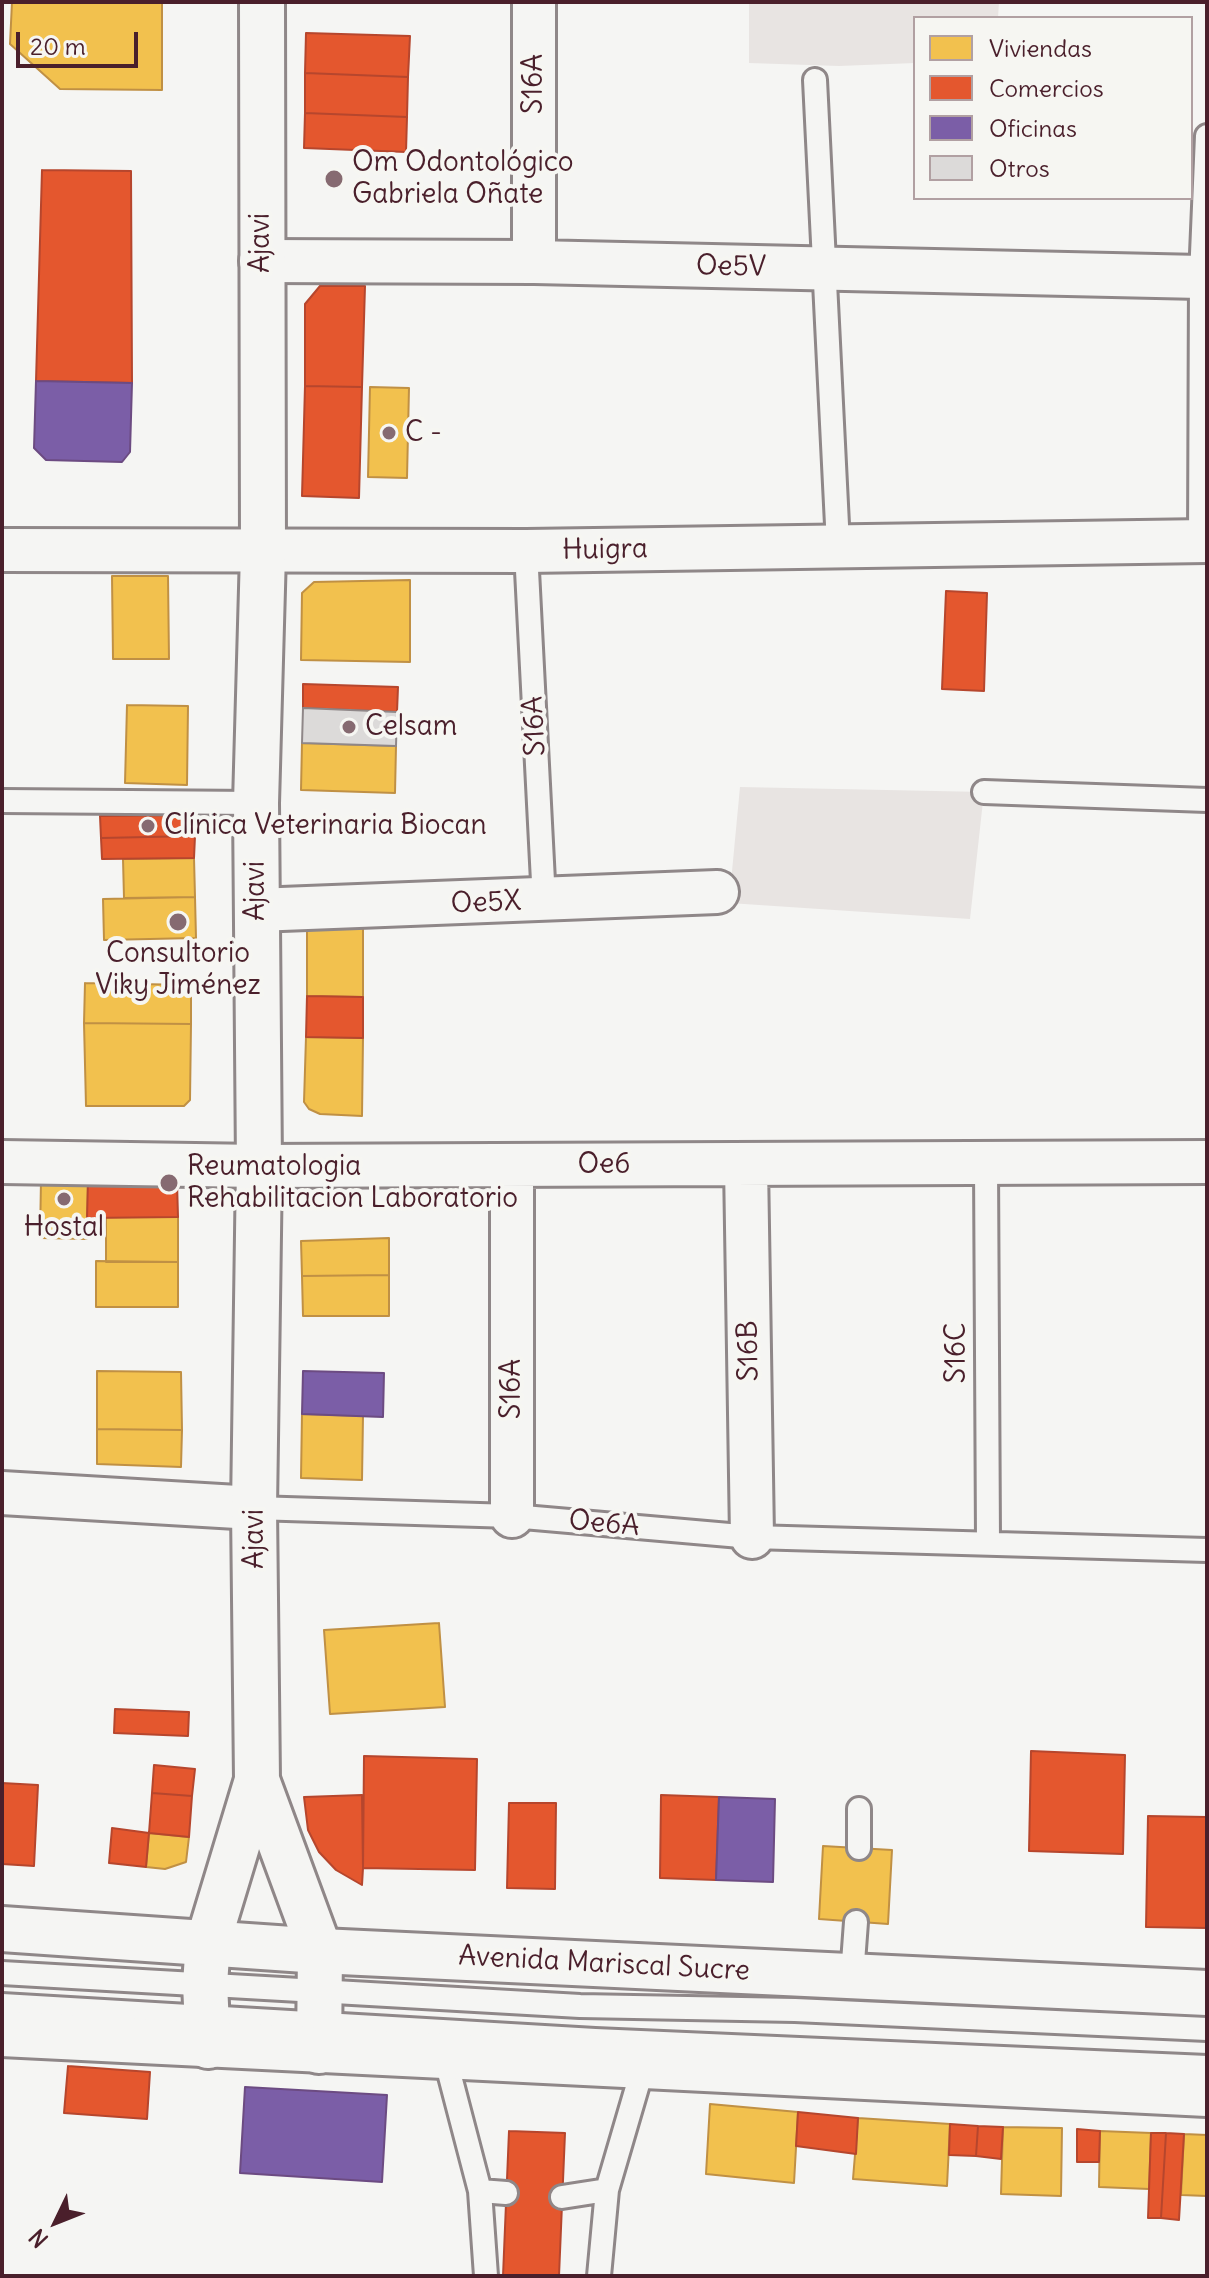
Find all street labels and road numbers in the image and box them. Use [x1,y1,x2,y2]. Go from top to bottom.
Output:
street label: S16A [517,54,551,114]
street label: Ajavi [244,213,278,273]
street label: Oe5V [696,250,766,284]
street label: Huigra [562,532,648,568]
street label: S16A [517,695,553,757]
street label: Ajavi [239,861,273,921]
street label: Oe5X [450,885,522,921]
street label: Oe6 [578,1148,630,1182]
street label: S16B [732,1320,766,1382]
street label: S16C [940,1323,974,1383]
street label: S16A [495,1359,529,1419]
street label: Oe6A [567,1504,641,1544]
street label: Ajavi [238,1509,272,1569]
street label: Avenida Mariscal Sucre [457,1940,751,1988]

